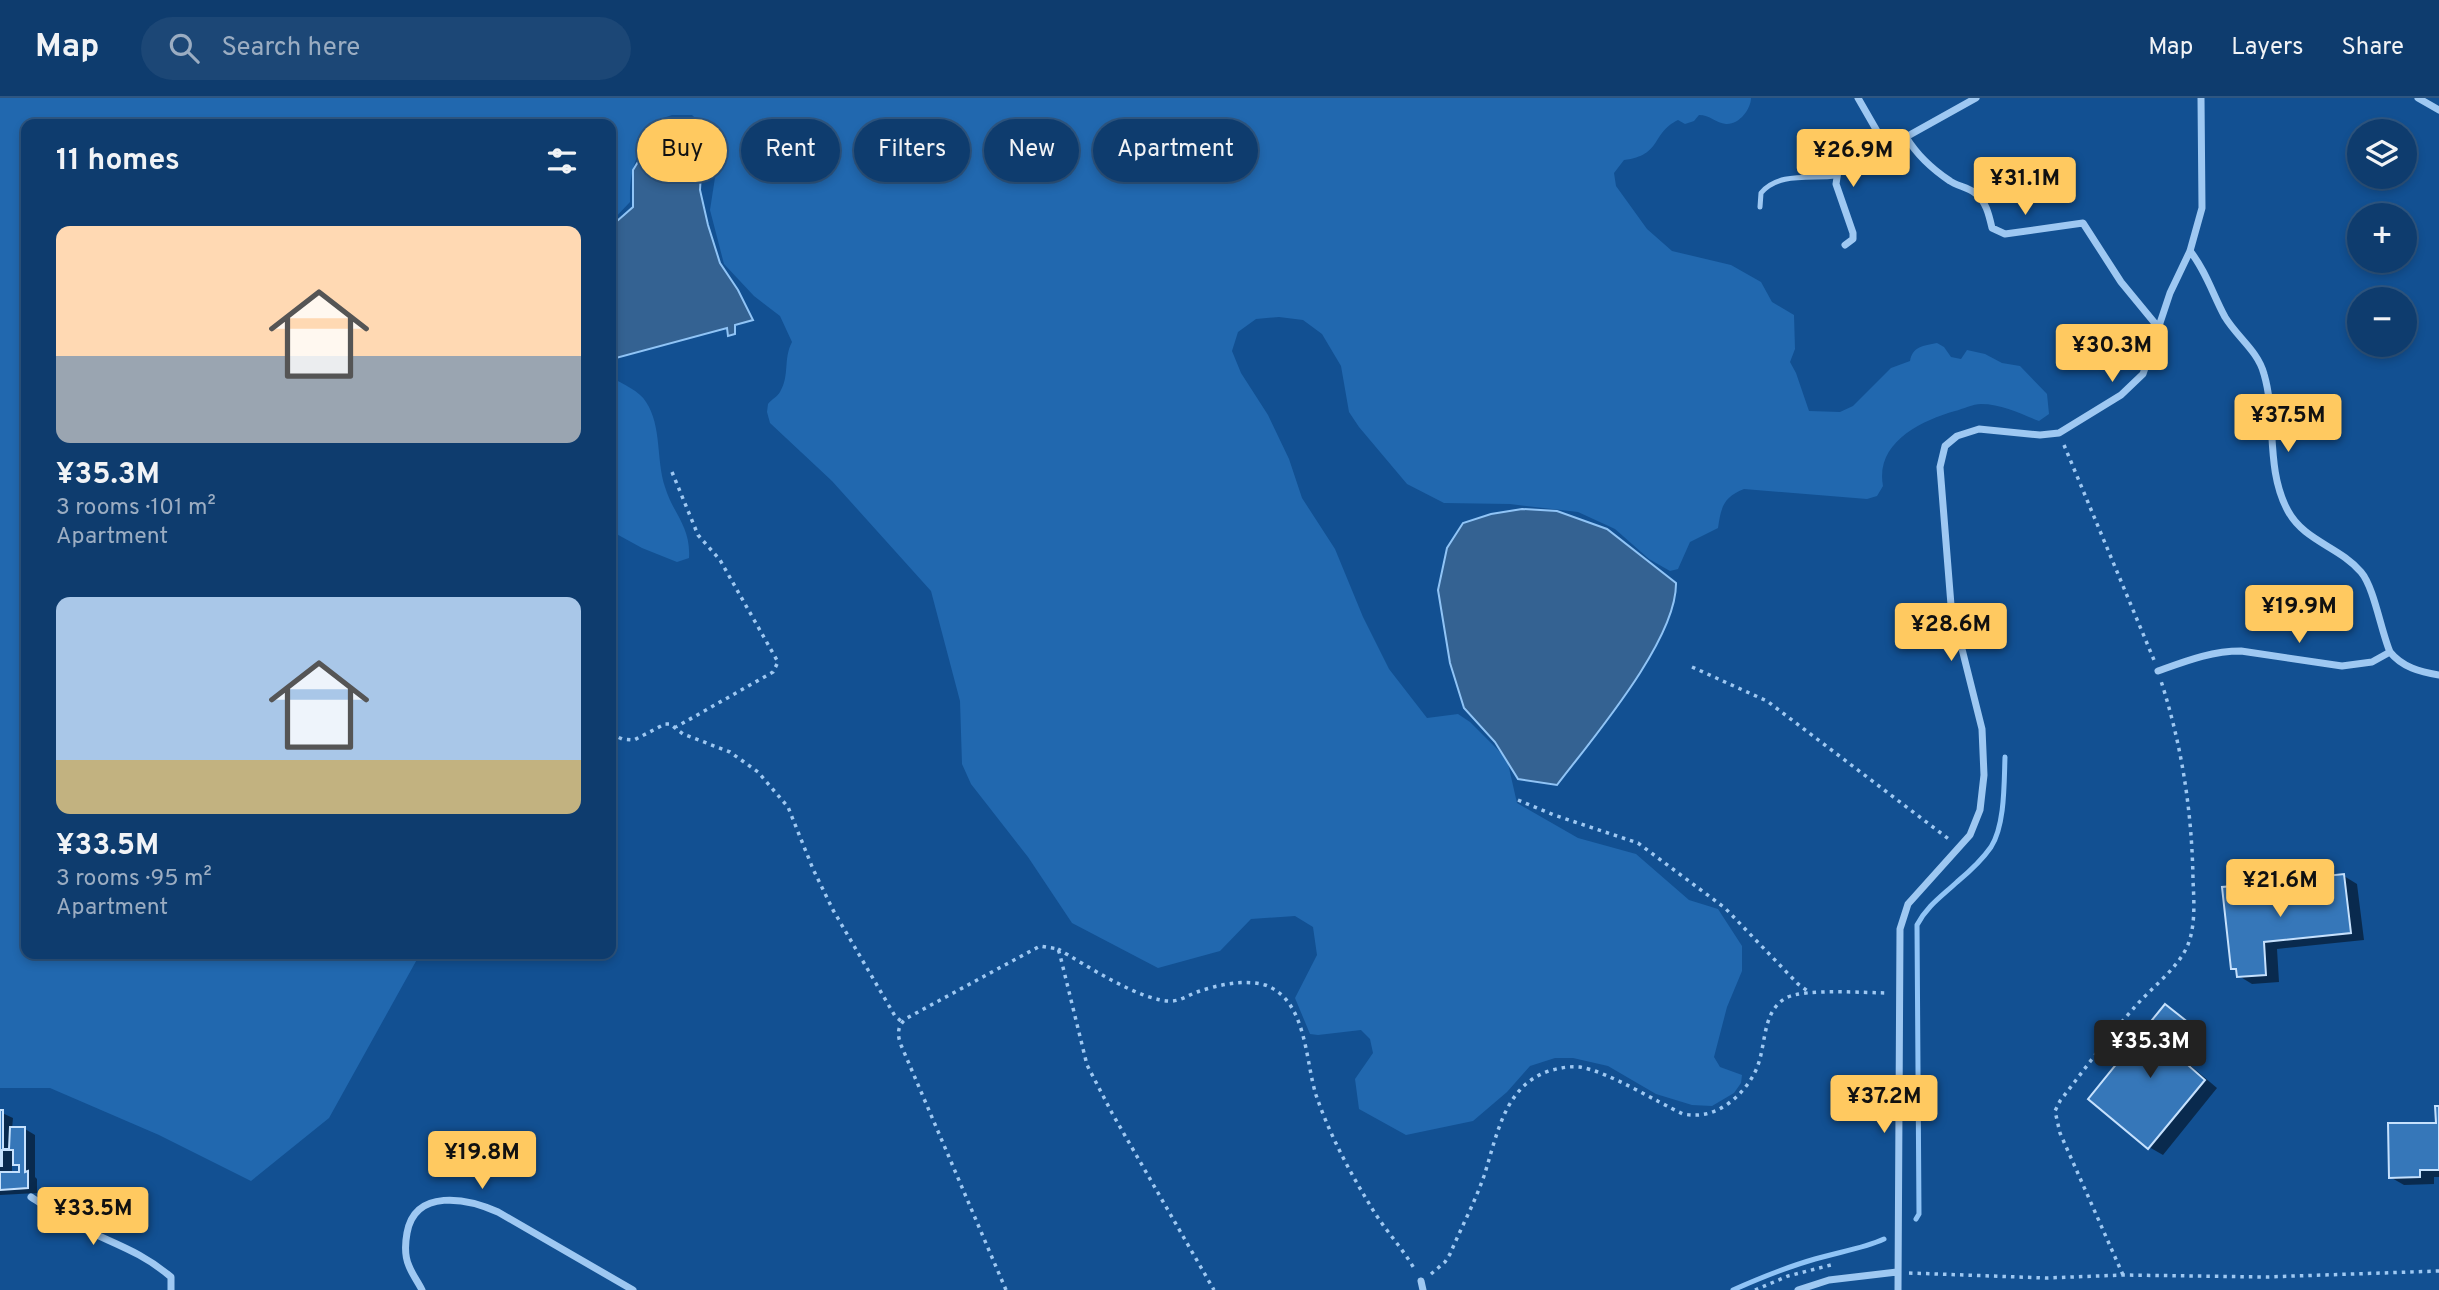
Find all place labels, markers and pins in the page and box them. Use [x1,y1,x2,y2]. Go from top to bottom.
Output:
pin: ¥26.9M [1796,130,1910,189]
pin: ¥31.1M [1968,158,2082,217]
pin: ¥30.3M [2055,324,2169,384]
pin: ¥37.5M [2231,394,2345,454]
pin: ¥19.9M [2242,586,2356,645]
pin: ¥28.6M [1894,603,2008,663]
pin: ¥21.6M [2223,860,2337,919]
pin: ¥35.3M [2093,1020,2207,1080]
pin: ¥37.2M [1827,1076,1941,1135]
pin: ¥19.8M [425,1132,539,1191]
pin: ¥33.5M [36,1188,150,1247]

